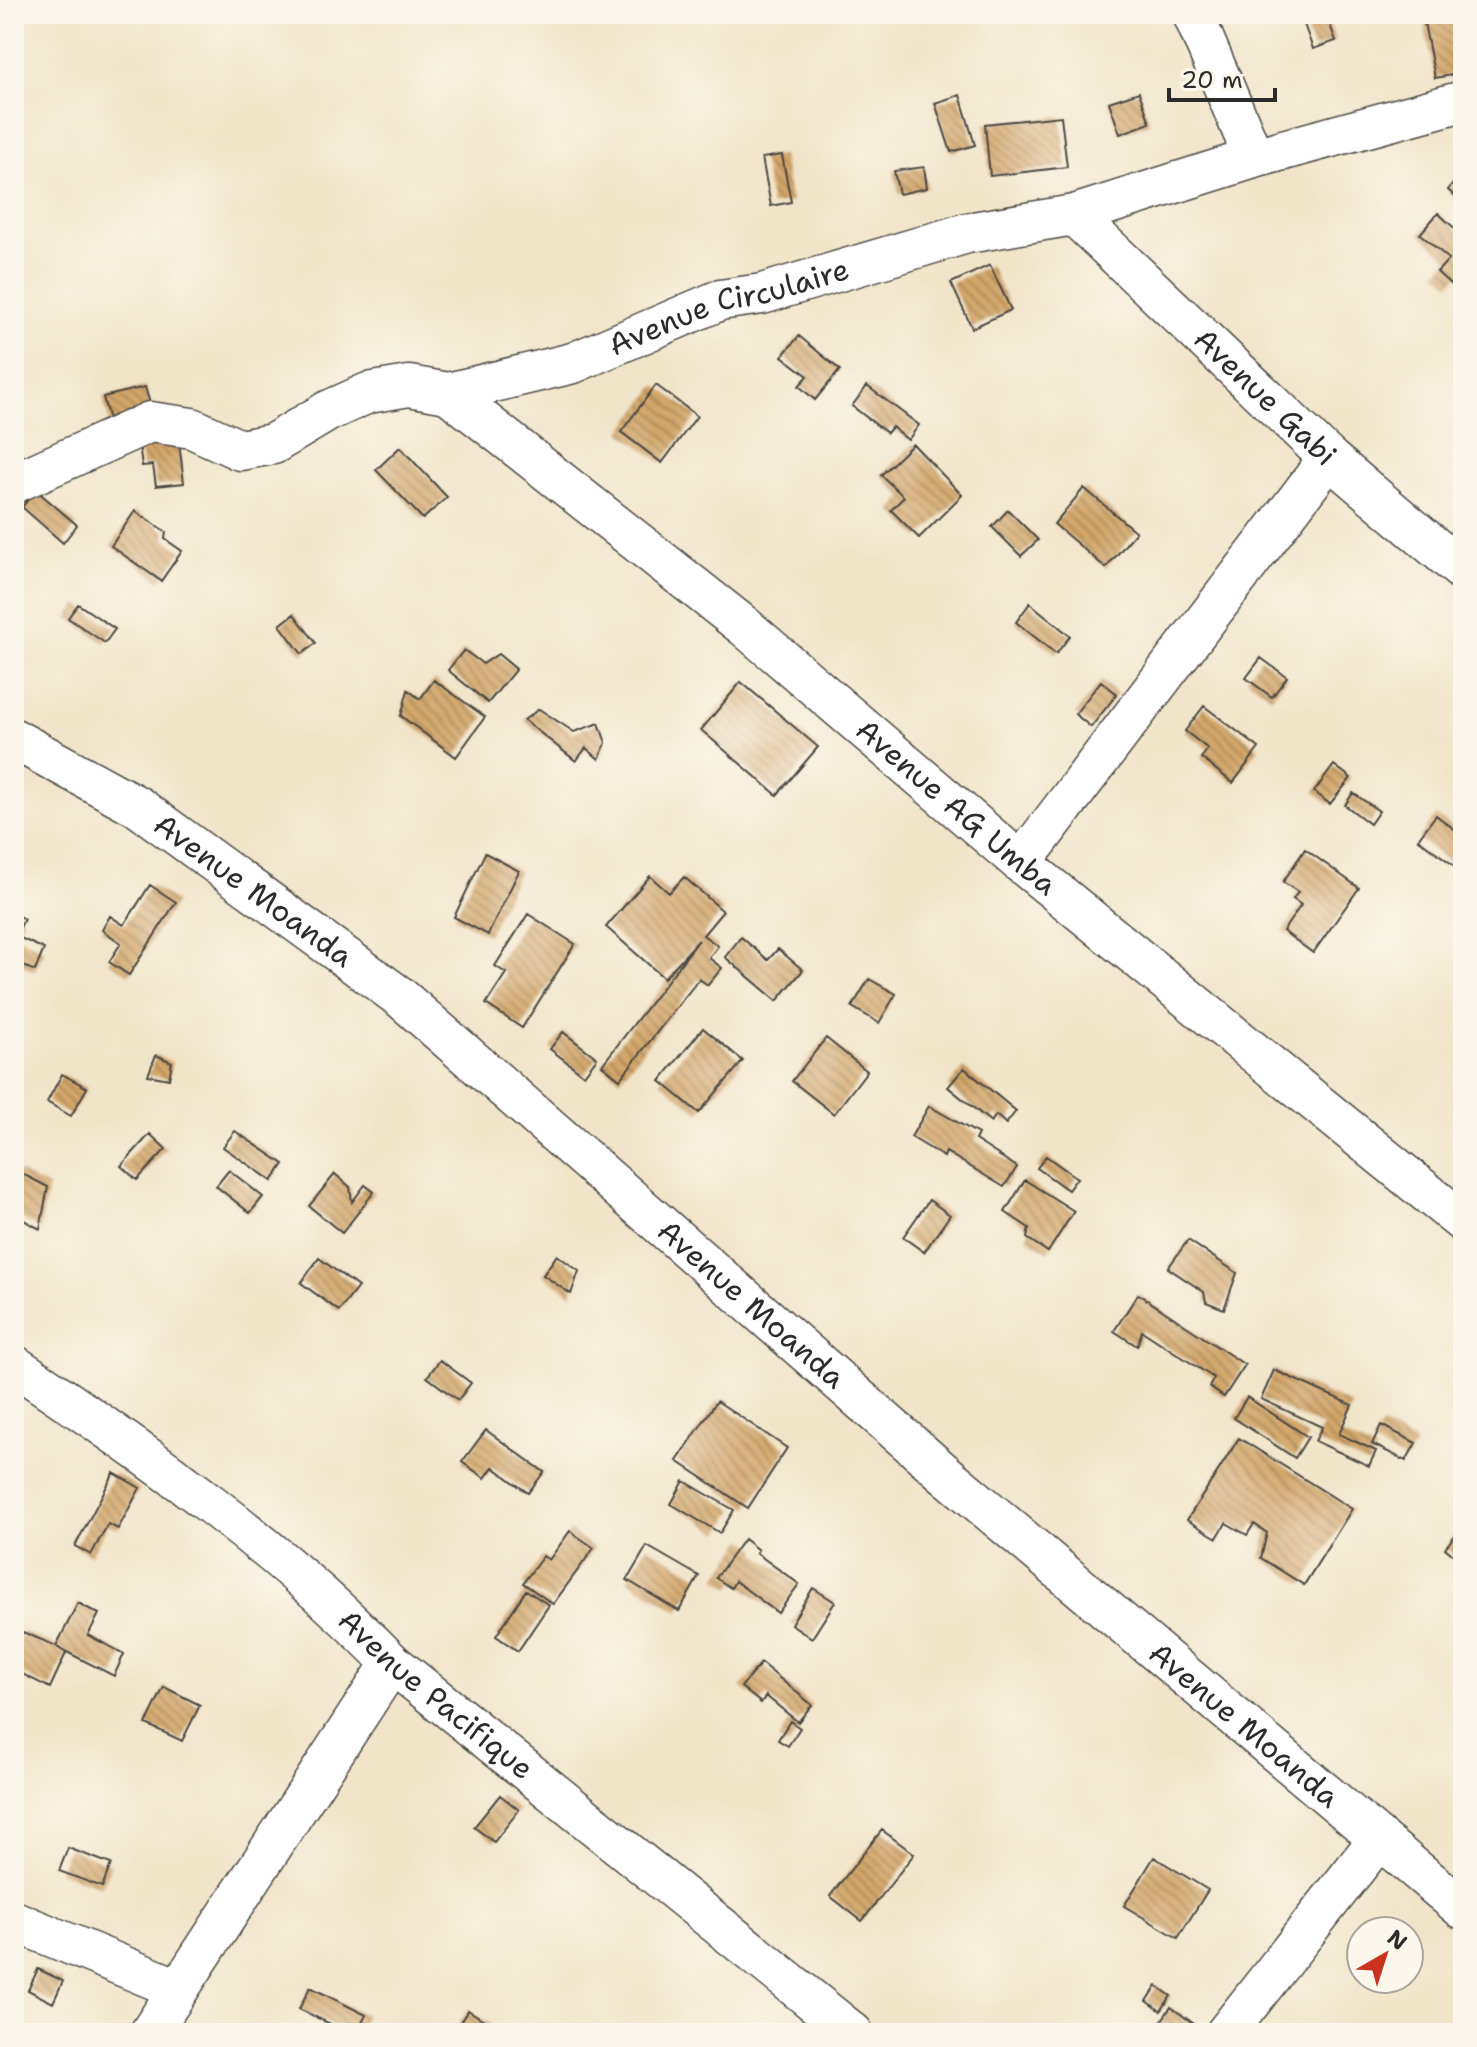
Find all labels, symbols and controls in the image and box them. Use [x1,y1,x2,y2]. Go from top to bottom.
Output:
scale bar [1169,52,1275,102]
text: 20 m [1181,64,1243,96]
street label: Avenue Circulaire [602,248,854,365]
street label: Avenue Gabi [1185,319,1346,475]
street label: Avenue AG Umba [847,709,1066,905]
street label: Avenue Moanda [146,804,362,977]
street label: Avenue Moanda [649,1210,855,1398]
street label: Avenue Pacifique [329,1600,542,1789]
street label: Avenue Moanda [1140,1633,1349,1817]
north arrow [1345,1915,1425,1995]
text: N [1381,1923,1413,1957]

